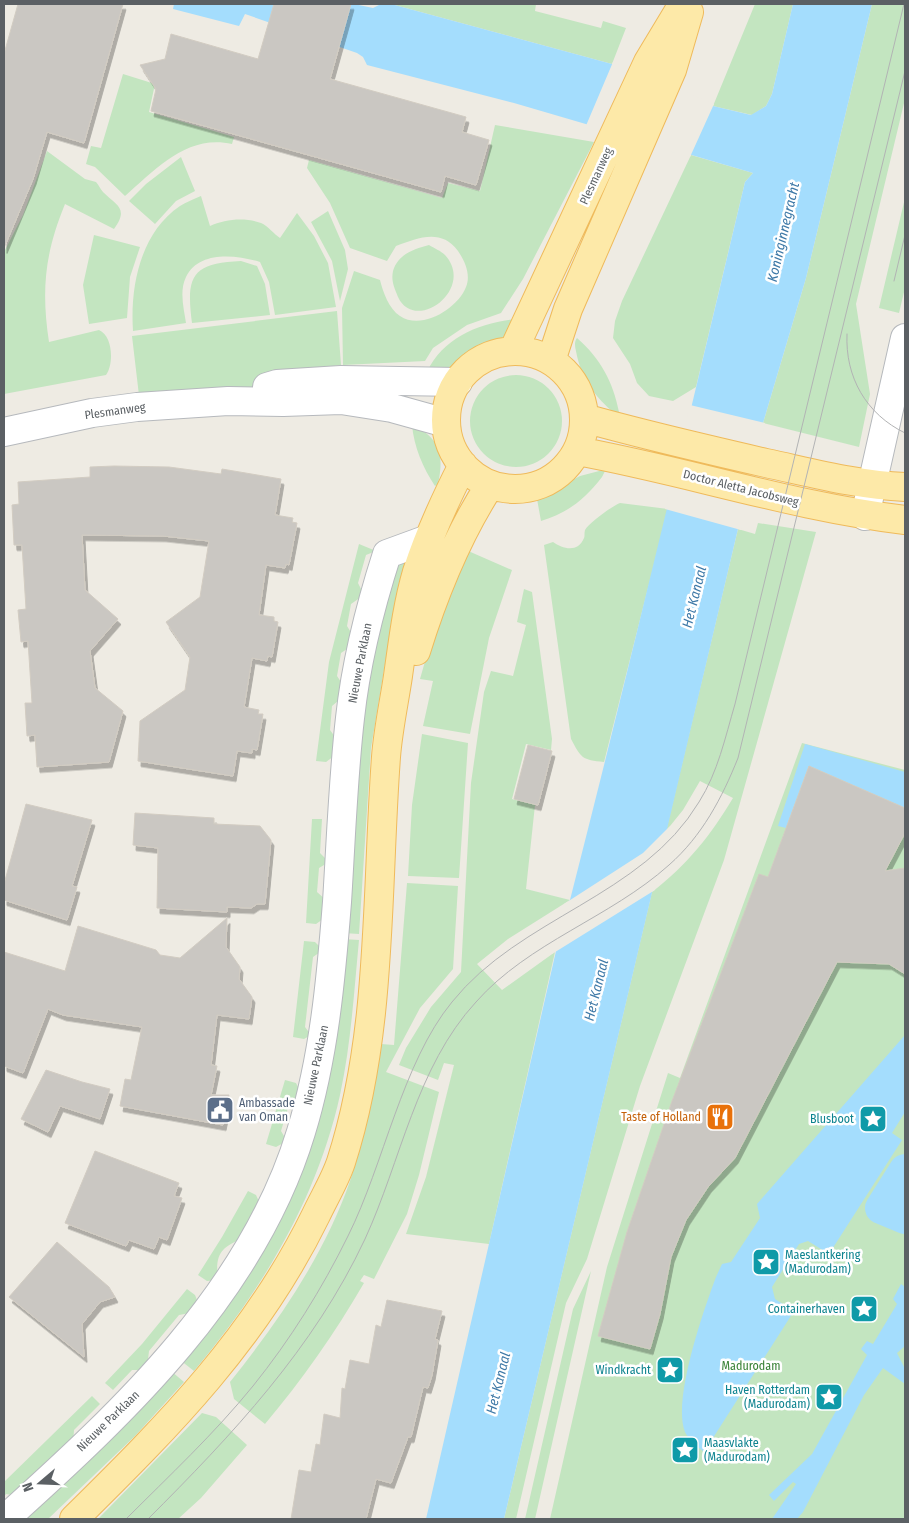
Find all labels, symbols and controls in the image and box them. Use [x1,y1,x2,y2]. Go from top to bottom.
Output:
street label: Plesmanweg [577,145,615,207]
water label: Koninginnegracht [764,180,803,284]
street label: Plesmanweg [84,400,147,422]
street label: Doctor Aletta Jacobsweg [682,467,801,509]
water label: Het Kanaal [679,564,710,630]
street label: Nieuwe Parklaan [345,622,375,704]
water label: Het Kanaal [581,957,612,1023]
street label: Nieuwe Parklaan [301,1024,331,1106]
public building icon: Ambassade van Oman [205,1095,235,1125]
place label: Ambassade van Oman [239,1096,295,1124]
restaurant icon: Taste of Holland [705,1102,735,1132]
place icon: Blusboot [858,1104,888,1134]
place label: Taste of Holland [621,1110,701,1124]
place label: Blusboot [810,1112,854,1126]
place icon: Maeslantkering (Madurodam) [751,1247,781,1277]
place label: Maeslantkering (Madurodam) [785,1248,861,1276]
place icon: Containerhaven [849,1294,879,1324]
place label: Containerhaven [768,1302,845,1316]
water label: Het Kanaal [483,1350,514,1416]
place icon: Windkracht [655,1355,685,1385]
park label: Madurodam [722,1359,780,1373]
place label: Windkracht [596,1363,651,1377]
place icon: Haven Rotterdam (Madurodam) [814,1382,844,1412]
place label: Haven Rotterdam (Madurodam) [725,1383,810,1411]
street label: Nieuwe Parklaan [74,1388,142,1454]
place icon: Maasvlakte (Madurodam) [670,1435,700,1465]
place label: Maasvlakte (Madurodam) [704,1436,770,1464]
north arrow [15,1458,65,1508]
text: N [19,1480,38,1494]

